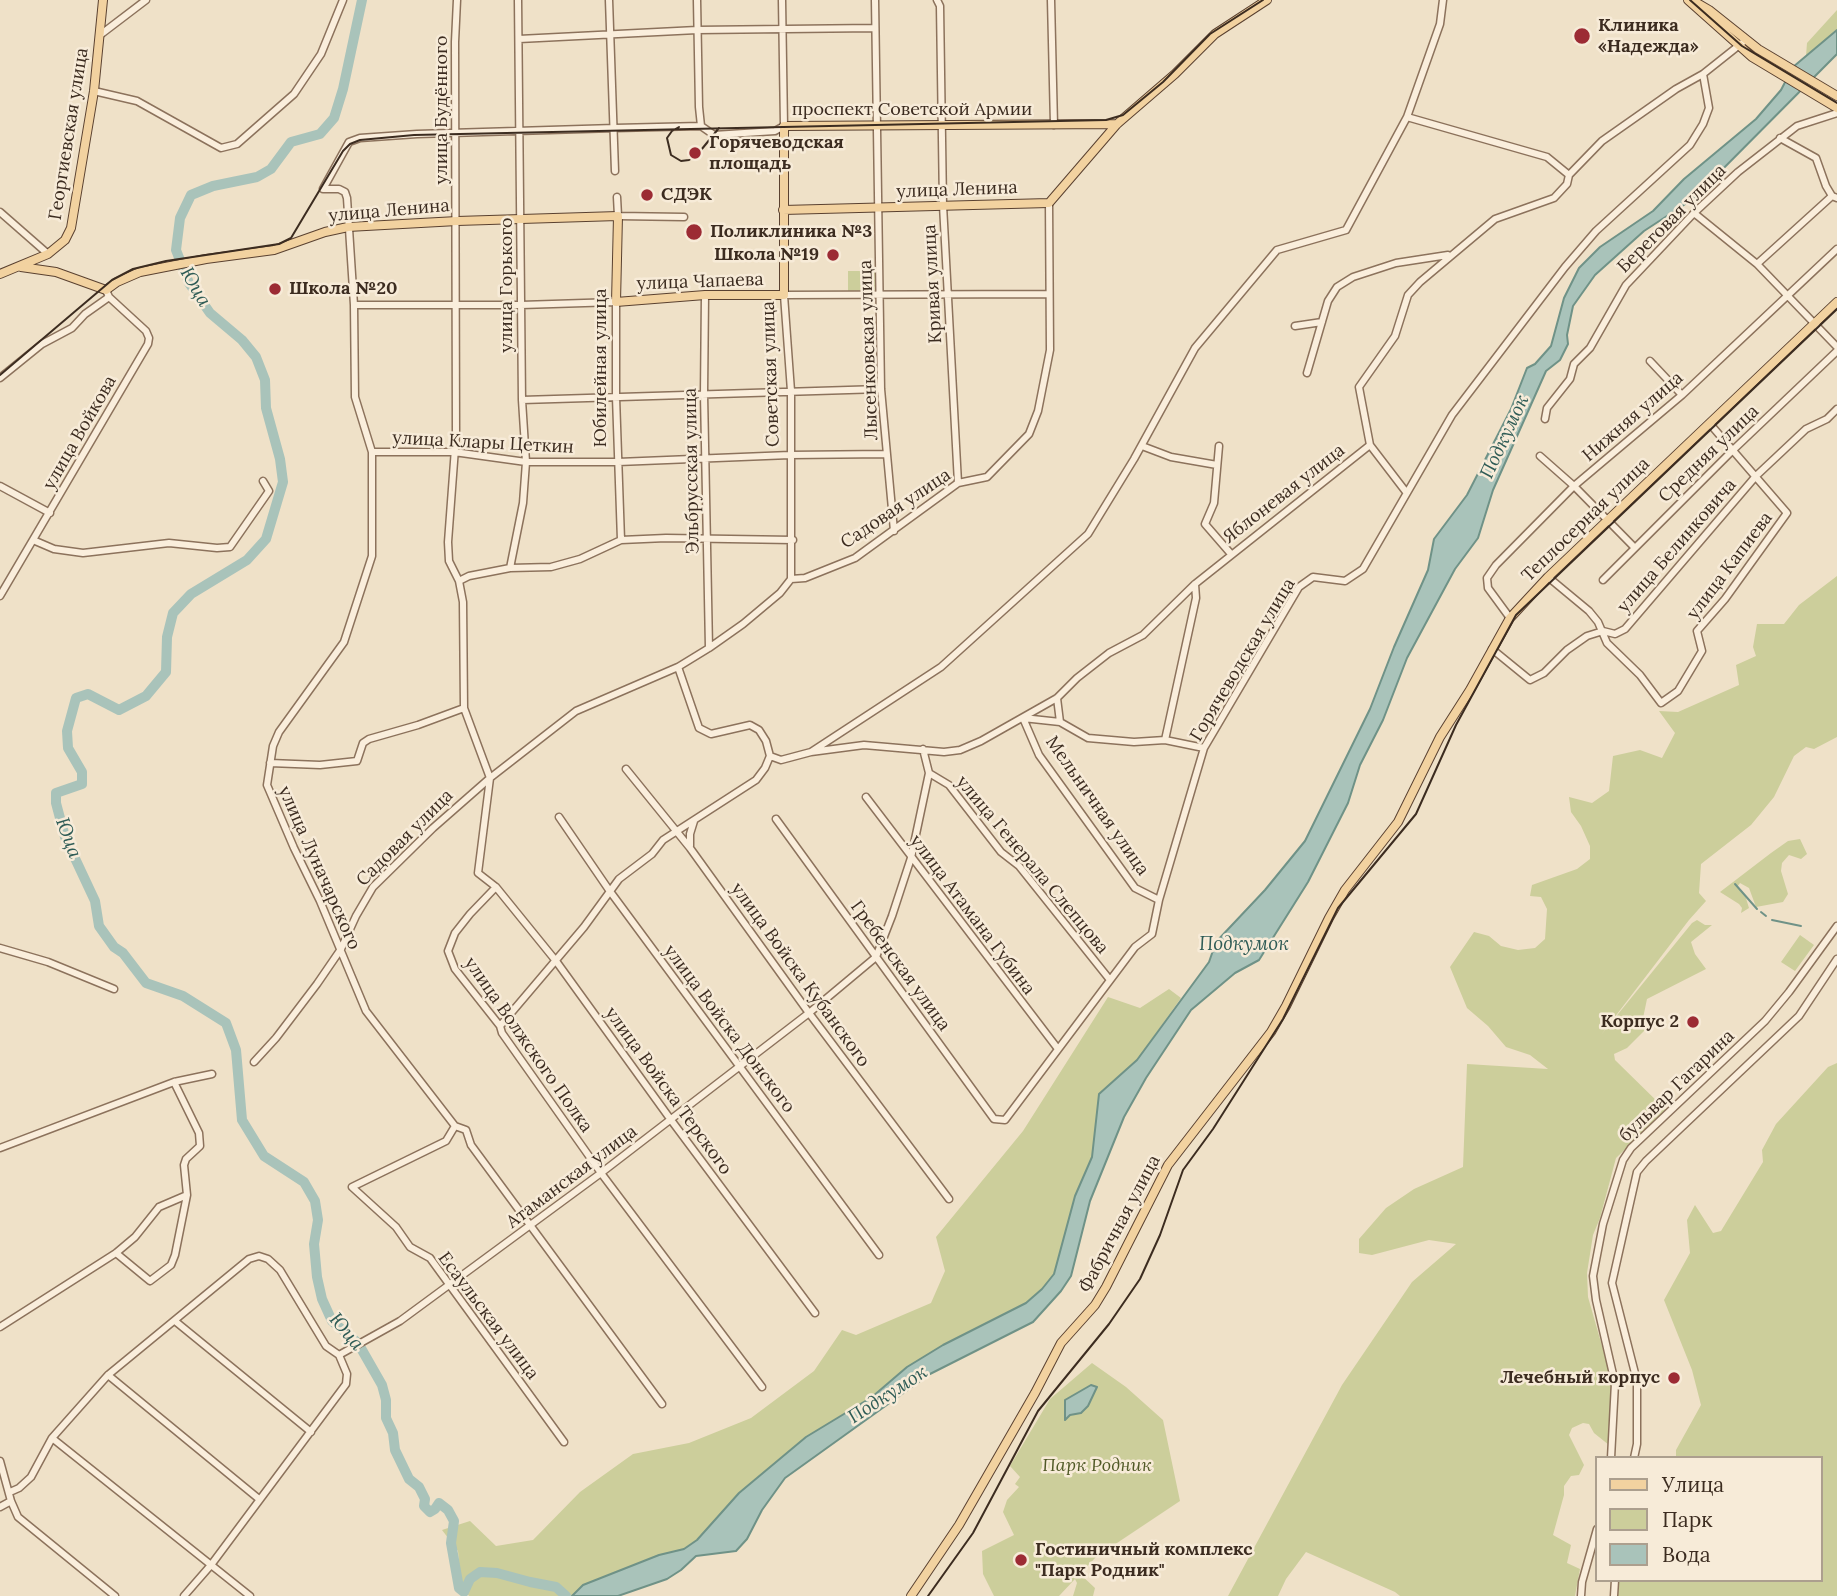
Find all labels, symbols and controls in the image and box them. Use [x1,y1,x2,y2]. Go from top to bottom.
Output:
place label: Клиника «Надежда» [1598,15,1699,58]
marker: Клиника «Надежда» [1572,26,1592,46]
street label: улица Будённого [431,36,453,184]
street label: Георгиевская улица [45,46,93,222]
street label: проспект Советской Армии [792,99,1032,121]
place label: Горячеводская площадь [709,132,844,174]
marker: Горячеводская площадь [687,145,703,161]
street label: Береговая улица [1613,160,1731,278]
street label: улица Ленина [896,177,1018,203]
place label: СДЭК [661,184,712,206]
marker: СДЭК [639,187,655,203]
street label: улица Ленина [328,195,450,227]
street label: улица Горького [496,217,518,353]
place label: Поликлиника №3 [710,221,872,243]
marker: Поликлиника №3 [684,222,704,242]
street label: Кривая улица [919,224,947,344]
place label: Школа №19 [714,244,819,266]
marker: Школа №19 [825,247,841,263]
street label: Лысенковская улица [855,259,883,441]
water label: Юца [175,263,215,311]
street label: улица Чапаева [636,269,764,295]
place label: Школа №20 [289,278,397,300]
marker: Школа №20 [267,281,283,297]
street label: Юбилейная улица [590,289,612,447]
street label: Советская улица [758,301,784,447]
street label: Нижняя улица [1578,367,1688,467]
street label: улица Войкова [39,372,121,494]
street label: Эльбрусская улица [680,388,704,554]
water label: Подкумок [1476,391,1534,483]
street label: Средняя улица [1654,401,1764,507]
street label: улица Клары Цеткин [392,427,574,459]
street label: Яблоневая улица [1219,440,1349,548]
street label: Теплосерная улица [1518,453,1654,587]
street label: Садовая улица [837,464,955,554]
street label: улица Белинковича [1613,475,1741,617]
street label: улица Капиева [1683,508,1777,624]
street label: Горячеводская улица [1186,575,1300,745]
street label: Мельничная улица [1041,732,1153,880]
street label: улица Генерала Слепцова [951,771,1113,959]
street label: улица Луначарского [273,783,365,953]
street label: Садовая улица [352,785,458,891]
water label: Юца [50,815,86,861]
street label: улица Атамана Губина [905,831,1039,999]
street label: улица Войска Кубанского [726,879,874,1071]
street label: Гребенская улица [845,897,955,1035]
water label: Подкумок [1199,934,1289,956]
street label: улица Войска Донского [659,941,799,1117]
street label: улица Волжского Полка [459,953,597,1137]
street label: улица Войска Терского [600,1003,736,1179]
place label: Корпус 2 [1601,1011,1679,1033]
marker: Корпус 2 [1685,1014,1701,1030]
street label: бульвар Гагарина [1615,1025,1739,1147]
street label: Атаманская улица [502,1121,642,1233]
street label: Фабричная улица [1075,1152,1165,1296]
street label: Есаульская улица [433,1248,543,1384]
water label: Юца [324,1309,368,1355]
water label: Подкумок [844,1361,932,1429]
place label: Лечебный корпус [1500,1367,1660,1389]
marker: Лечебный корпус [1666,1370,1682,1386]
park label: Парк Родник [1042,1455,1152,1477]
legend [1596,1456,1823,1582]
text: Улица [1662,1471,1724,1498]
text: Парк [1662,1506,1712,1533]
place label: Гостиничный комплекс "Парк Родник" [1035,1539,1253,1582]
text: Вода [1662,1541,1711,1568]
marker: Гостиничный комплекс "Парк Родник" [1013,1552,1029,1568]

